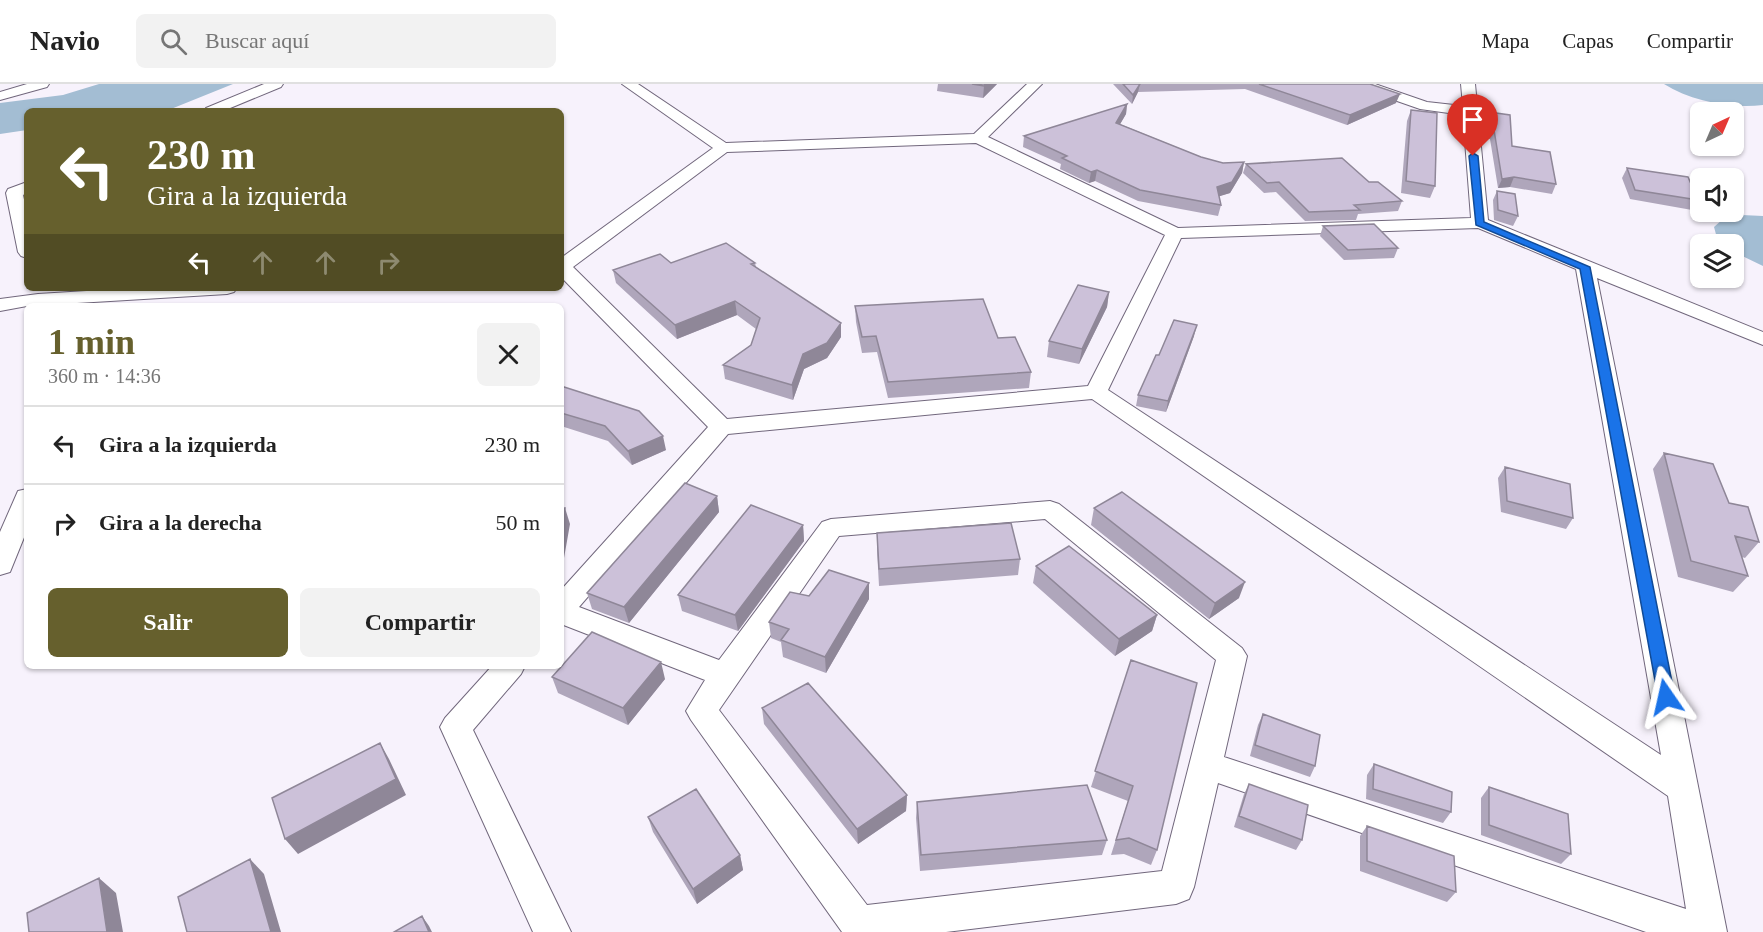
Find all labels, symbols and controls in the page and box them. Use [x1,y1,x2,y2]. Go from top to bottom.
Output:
search box [136,14,556,68]
text: Navio [30,25,100,56]
icon: search [157,25,190,58]
text: Buscar aquí [205,28,309,53]
text: Mapa [1482,29,1529,53]
text: Capas [1562,29,1614,53]
text: Compartir [1647,29,1733,53]
pin [1447,94,1498,156]
north arrow [1690,102,1744,156]
map controls [1690,102,1744,288]
icon: arrive [1456,103,1489,136]
icon: left [48,132,126,210]
text: 230 m [147,132,256,178]
button: sound [1690,168,1744,222]
text: Gira a la izquierda [147,181,347,211]
button: layers [1690,234,1744,288]
icon: left [183,246,216,279]
icon: ahead [246,246,279,279]
icon: ahead [309,246,342,279]
icon: right [372,246,405,279]
text: 1 min [48,322,135,362]
button: close [477,323,540,386]
text: 360 m · 14:36 [48,365,161,387]
icon: left [48,429,81,462]
text: Gira a la izquierda [99,432,277,457]
text: 230 m [484,432,540,457]
icon: right [48,507,81,540]
text: Gira a la derecha [99,510,262,535]
text: 50 m [495,510,540,535]
button: Salir [48,588,288,657]
button: Compartir [300,588,540,657]
position arrow [1634,665,1698,729]

